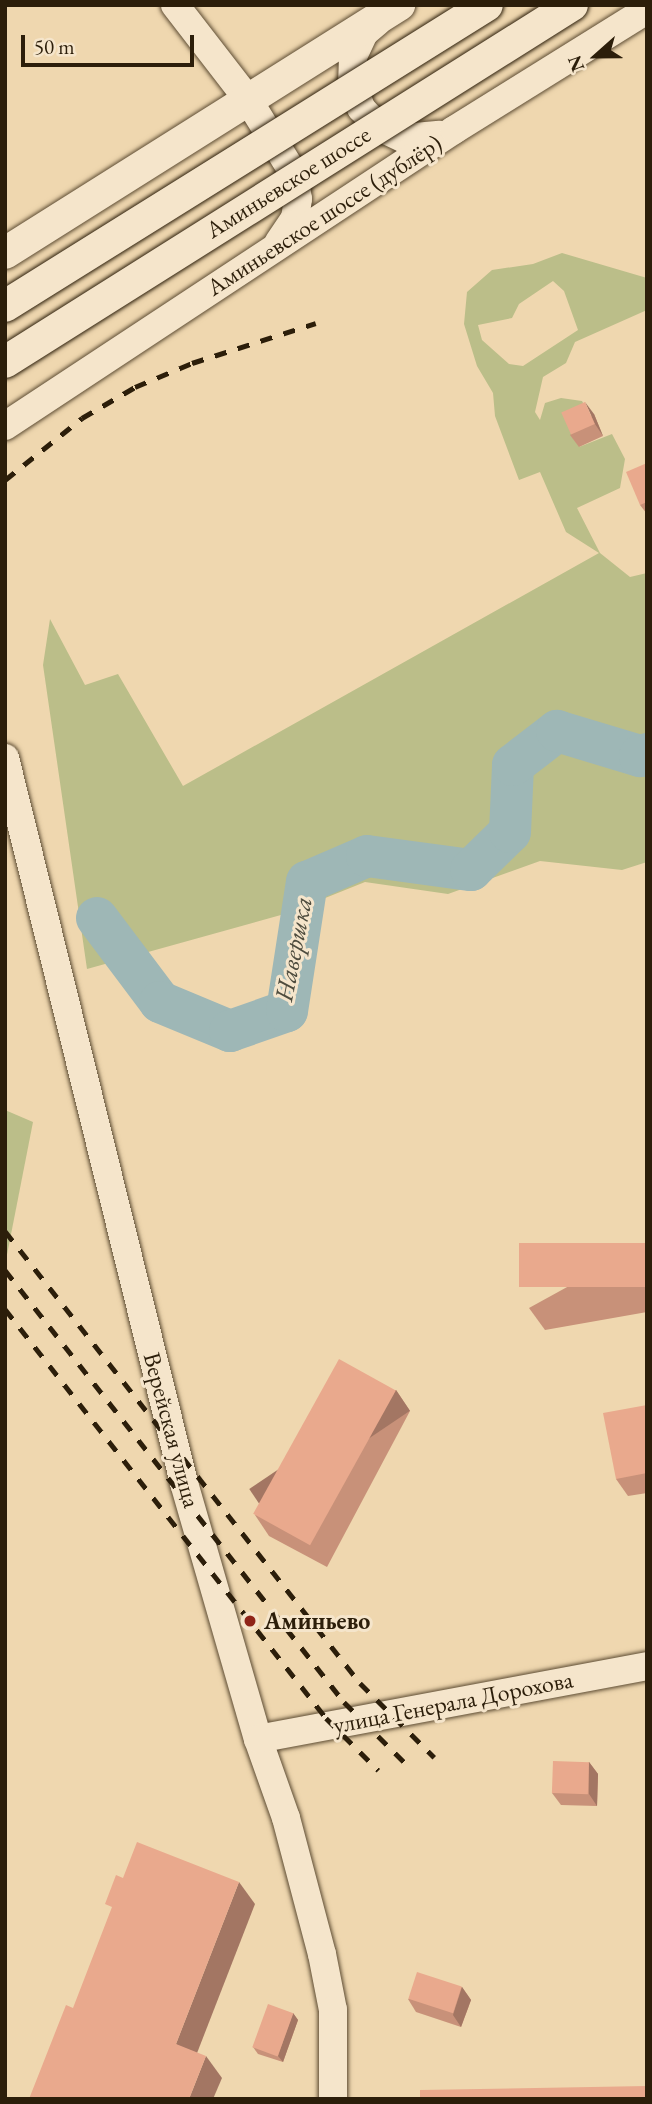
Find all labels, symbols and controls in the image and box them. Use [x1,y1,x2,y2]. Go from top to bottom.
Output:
scale bar [24,21,198,65]
north arrow [561,21,631,91]
text: 50 m [34,33,75,60]
text: N [562,52,590,75]
street label: Аминьевское шоссе [200,120,376,244]
street label: Аминьевское шоссе (дублёр) [201,128,447,302]
water label: Навершка [269,894,319,1004]
street label: Верейская улица [137,1349,207,1511]
place label: Аминьево [264,1607,370,1635]
marker: Аминьево [242,1613,258,1629]
street label: улица Генерала Дорохова [331,1665,575,1739]

